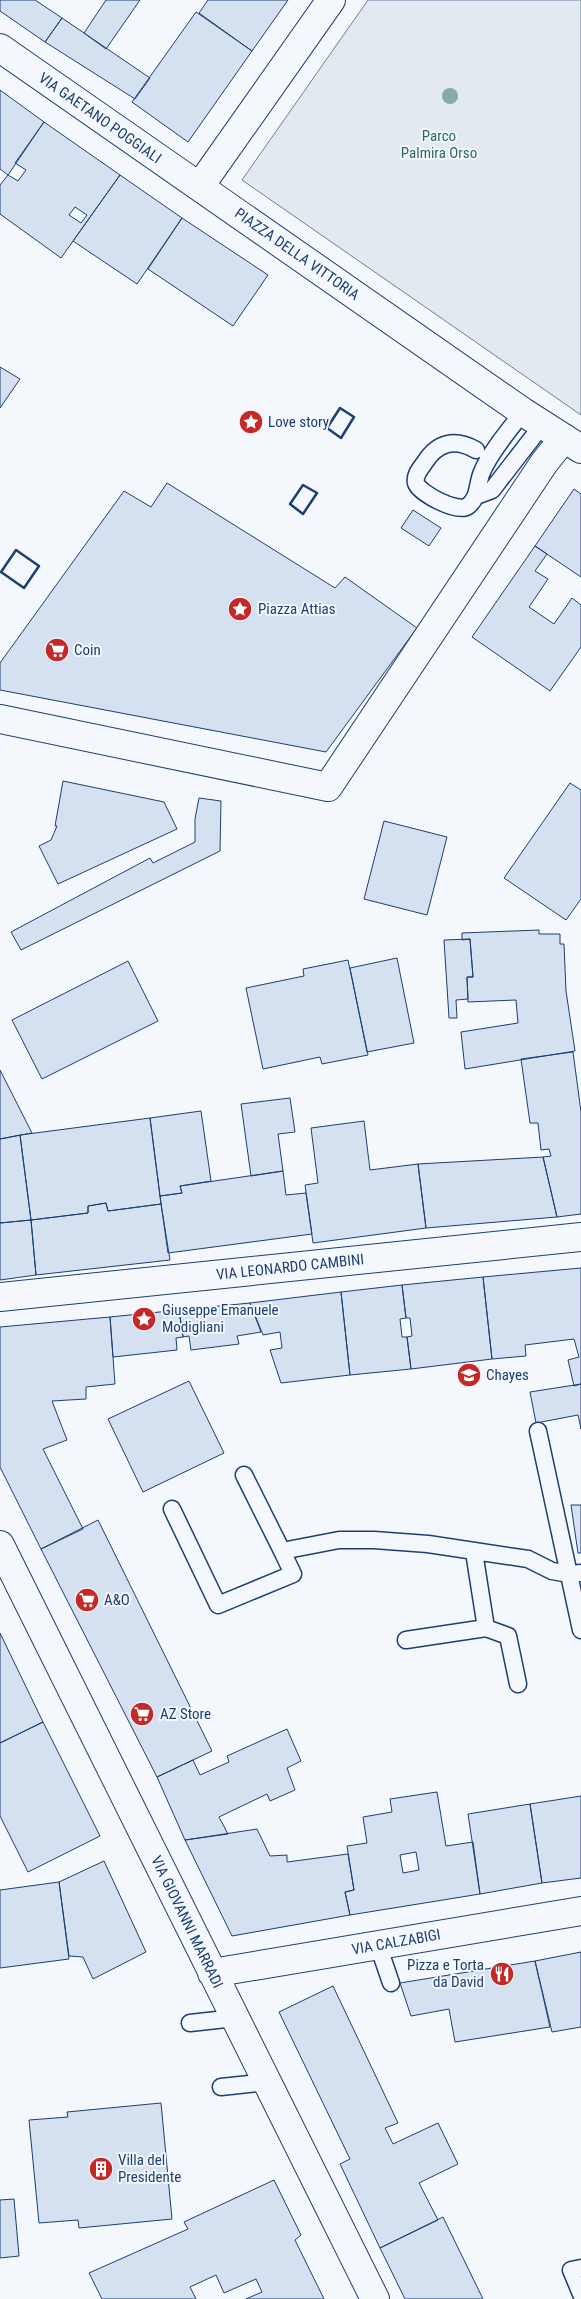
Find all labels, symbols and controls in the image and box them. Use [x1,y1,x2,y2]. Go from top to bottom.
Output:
street label: VIA GAETANO POGGIALI [35,69,165,167]
park label: Parco Palmira Orso [401,127,477,162]
street label: PIAZZA DELLA VITTORIA [231,204,363,304]
place icon: Love story [238,409,264,435]
place label: Love story [268,413,329,431]
place icon: Piazza Attias [227,596,253,622]
place label: Piazza Attias [258,600,336,618]
supermarket icon: Coin [44,637,70,663]
place label: Coin [74,641,101,659]
street label: VIA LEONARDO CAMBINI [215,1250,365,1284]
place label: Giuseppe Emanuele Modigliani [162,1301,279,1336]
place icon: Giuseppe Emanuele Modigliani [131,1306,157,1332]
school or university icon: Chayes [456,1362,482,1388]
place label: Chayes [486,1366,529,1384]
supermarket icon: A&O [74,1587,100,1613]
place label: A&O [104,1591,130,1609]
supermarket icon: AZ Store [129,1701,155,1727]
place label: AZ Store [160,1705,211,1723]
street label: VIA GIOVANNI MARRADI [147,1853,227,1991]
street label: VIA CALZABIGI [350,1925,442,1959]
place label: Pizza e Torta da David [407,1956,484,1991]
restaurant icon: Pizza e Torta da David [489,1961,515,1987]
place label: Villa del Presidente [118,2151,181,2186]
building icon: Villa del Presidente [88,2156,114,2182]

